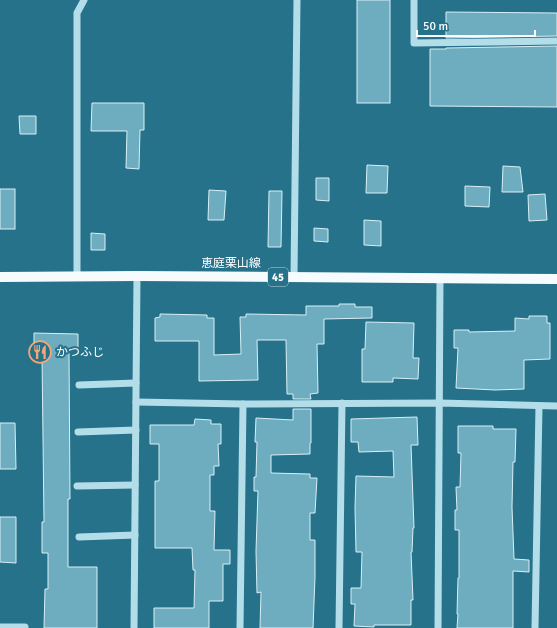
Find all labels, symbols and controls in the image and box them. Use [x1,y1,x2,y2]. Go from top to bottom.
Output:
scale bar [417,12,535,38]
text: 50 m [423,19,448,34]
street label: 恵庭栗山線 [201,256,261,271]
road number: 45 [268,268,288,286]
restaurant icon: かつふじ [27,339,53,365]
place label: かつふじ [56,345,104,360]

